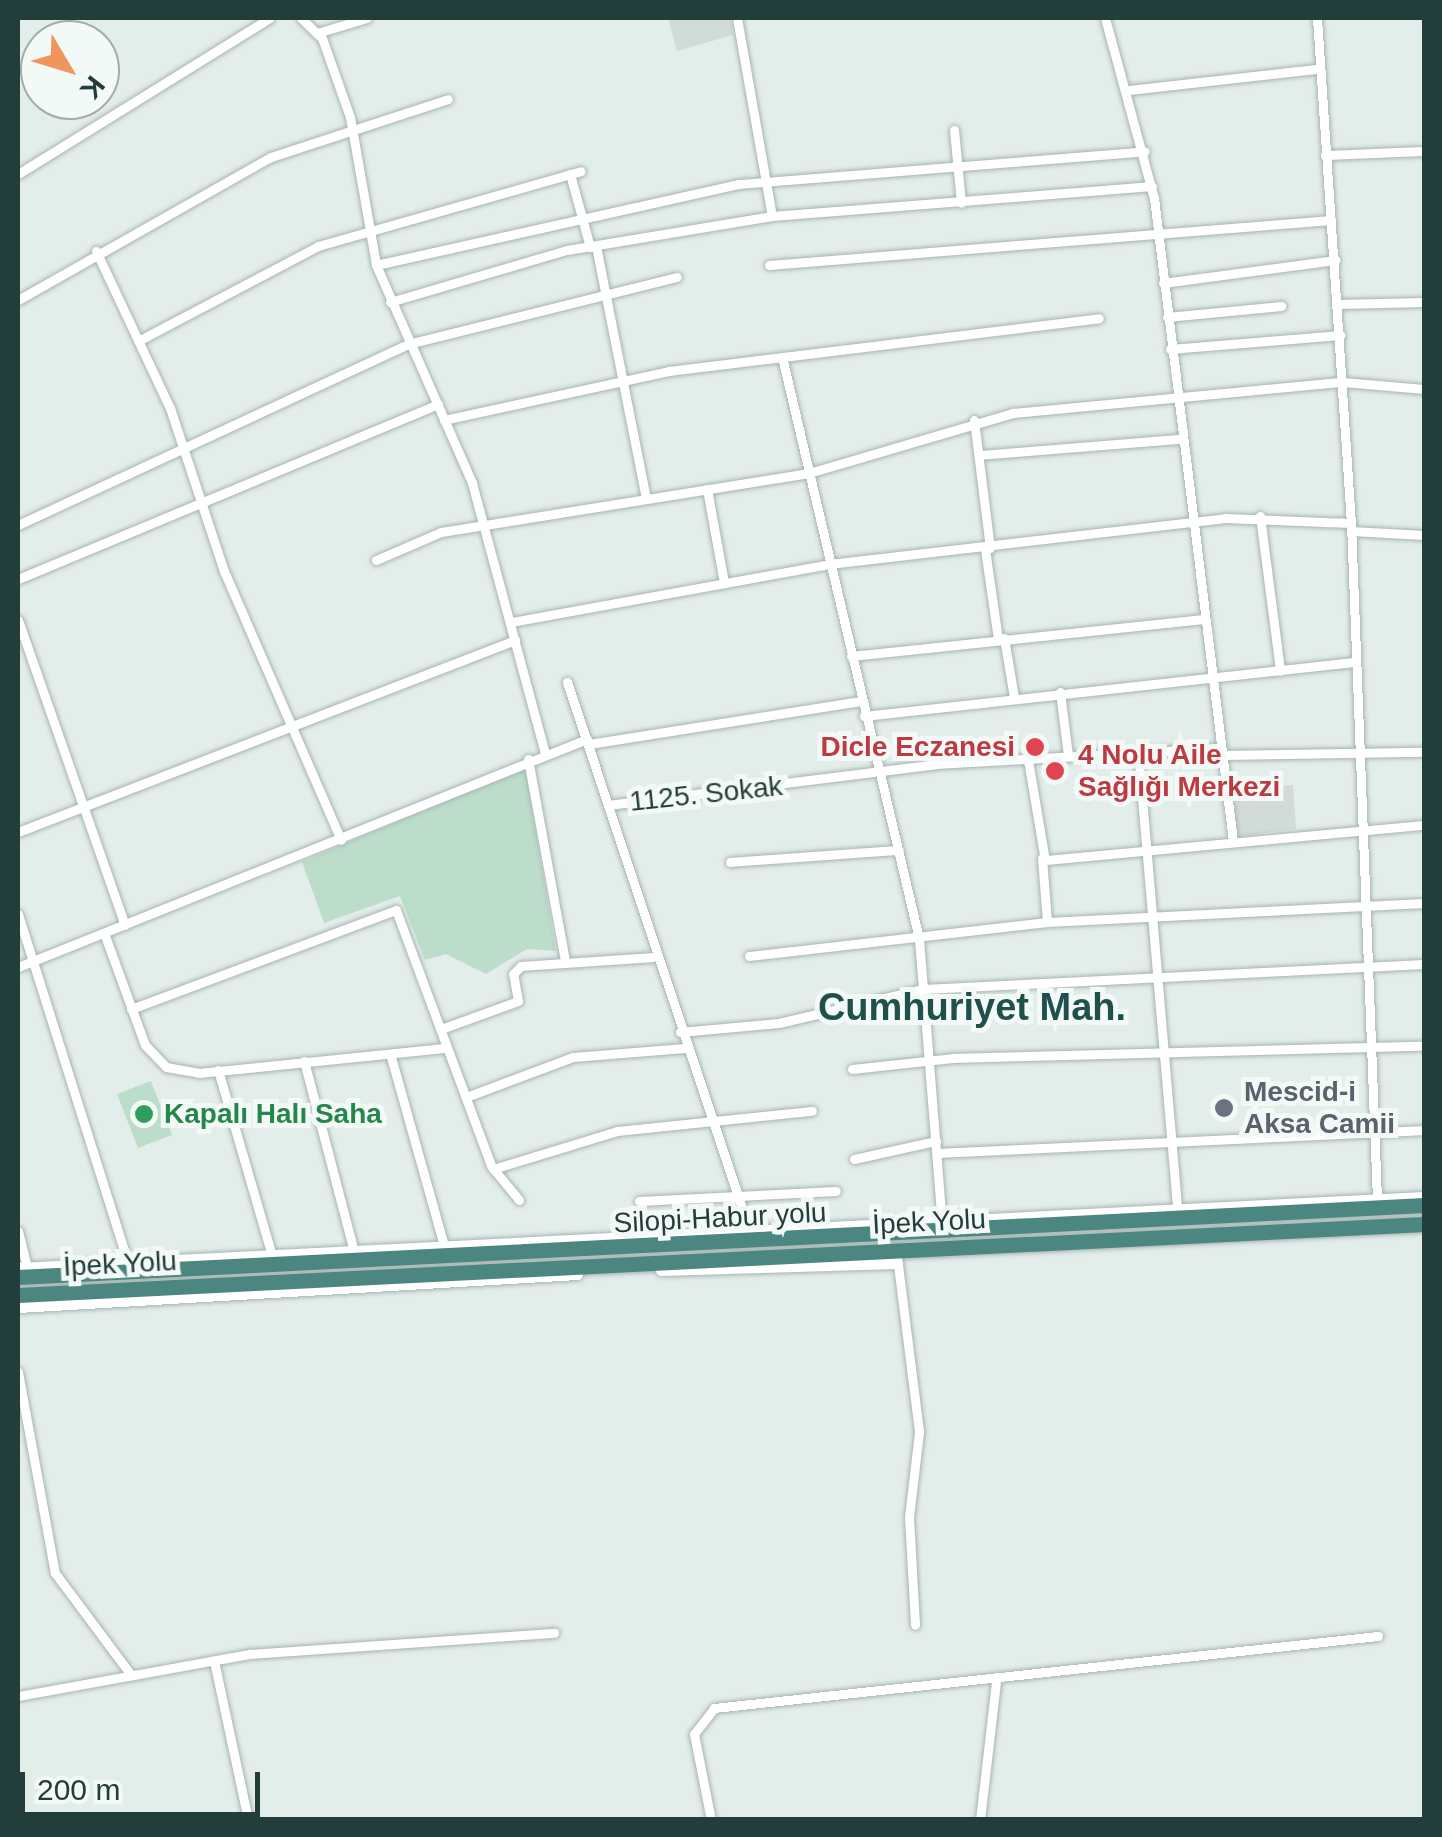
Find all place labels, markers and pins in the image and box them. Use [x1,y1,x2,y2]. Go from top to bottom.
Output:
place label: Dicle Eczanesi [820,730,1015,764]
marker: Dicle Eczanesi [1024,736,1046,758]
place label: 4 Nolu Aile Sağlığı Merkezi [1078,738,1280,804]
marker: 4 Nolu Aile Sağlığı Merkezi [1042,758,1068,784]
place label: Mescid-i Aksa Camii [1244,1075,1395,1141]
place label: Kapalı Halı Saha [164,1097,382,1131]
marker: Mescid-i Aksa Camii [1213,1097,1235,1119]
marker: Kapalı Halı Saha [133,1103,155,1125]

